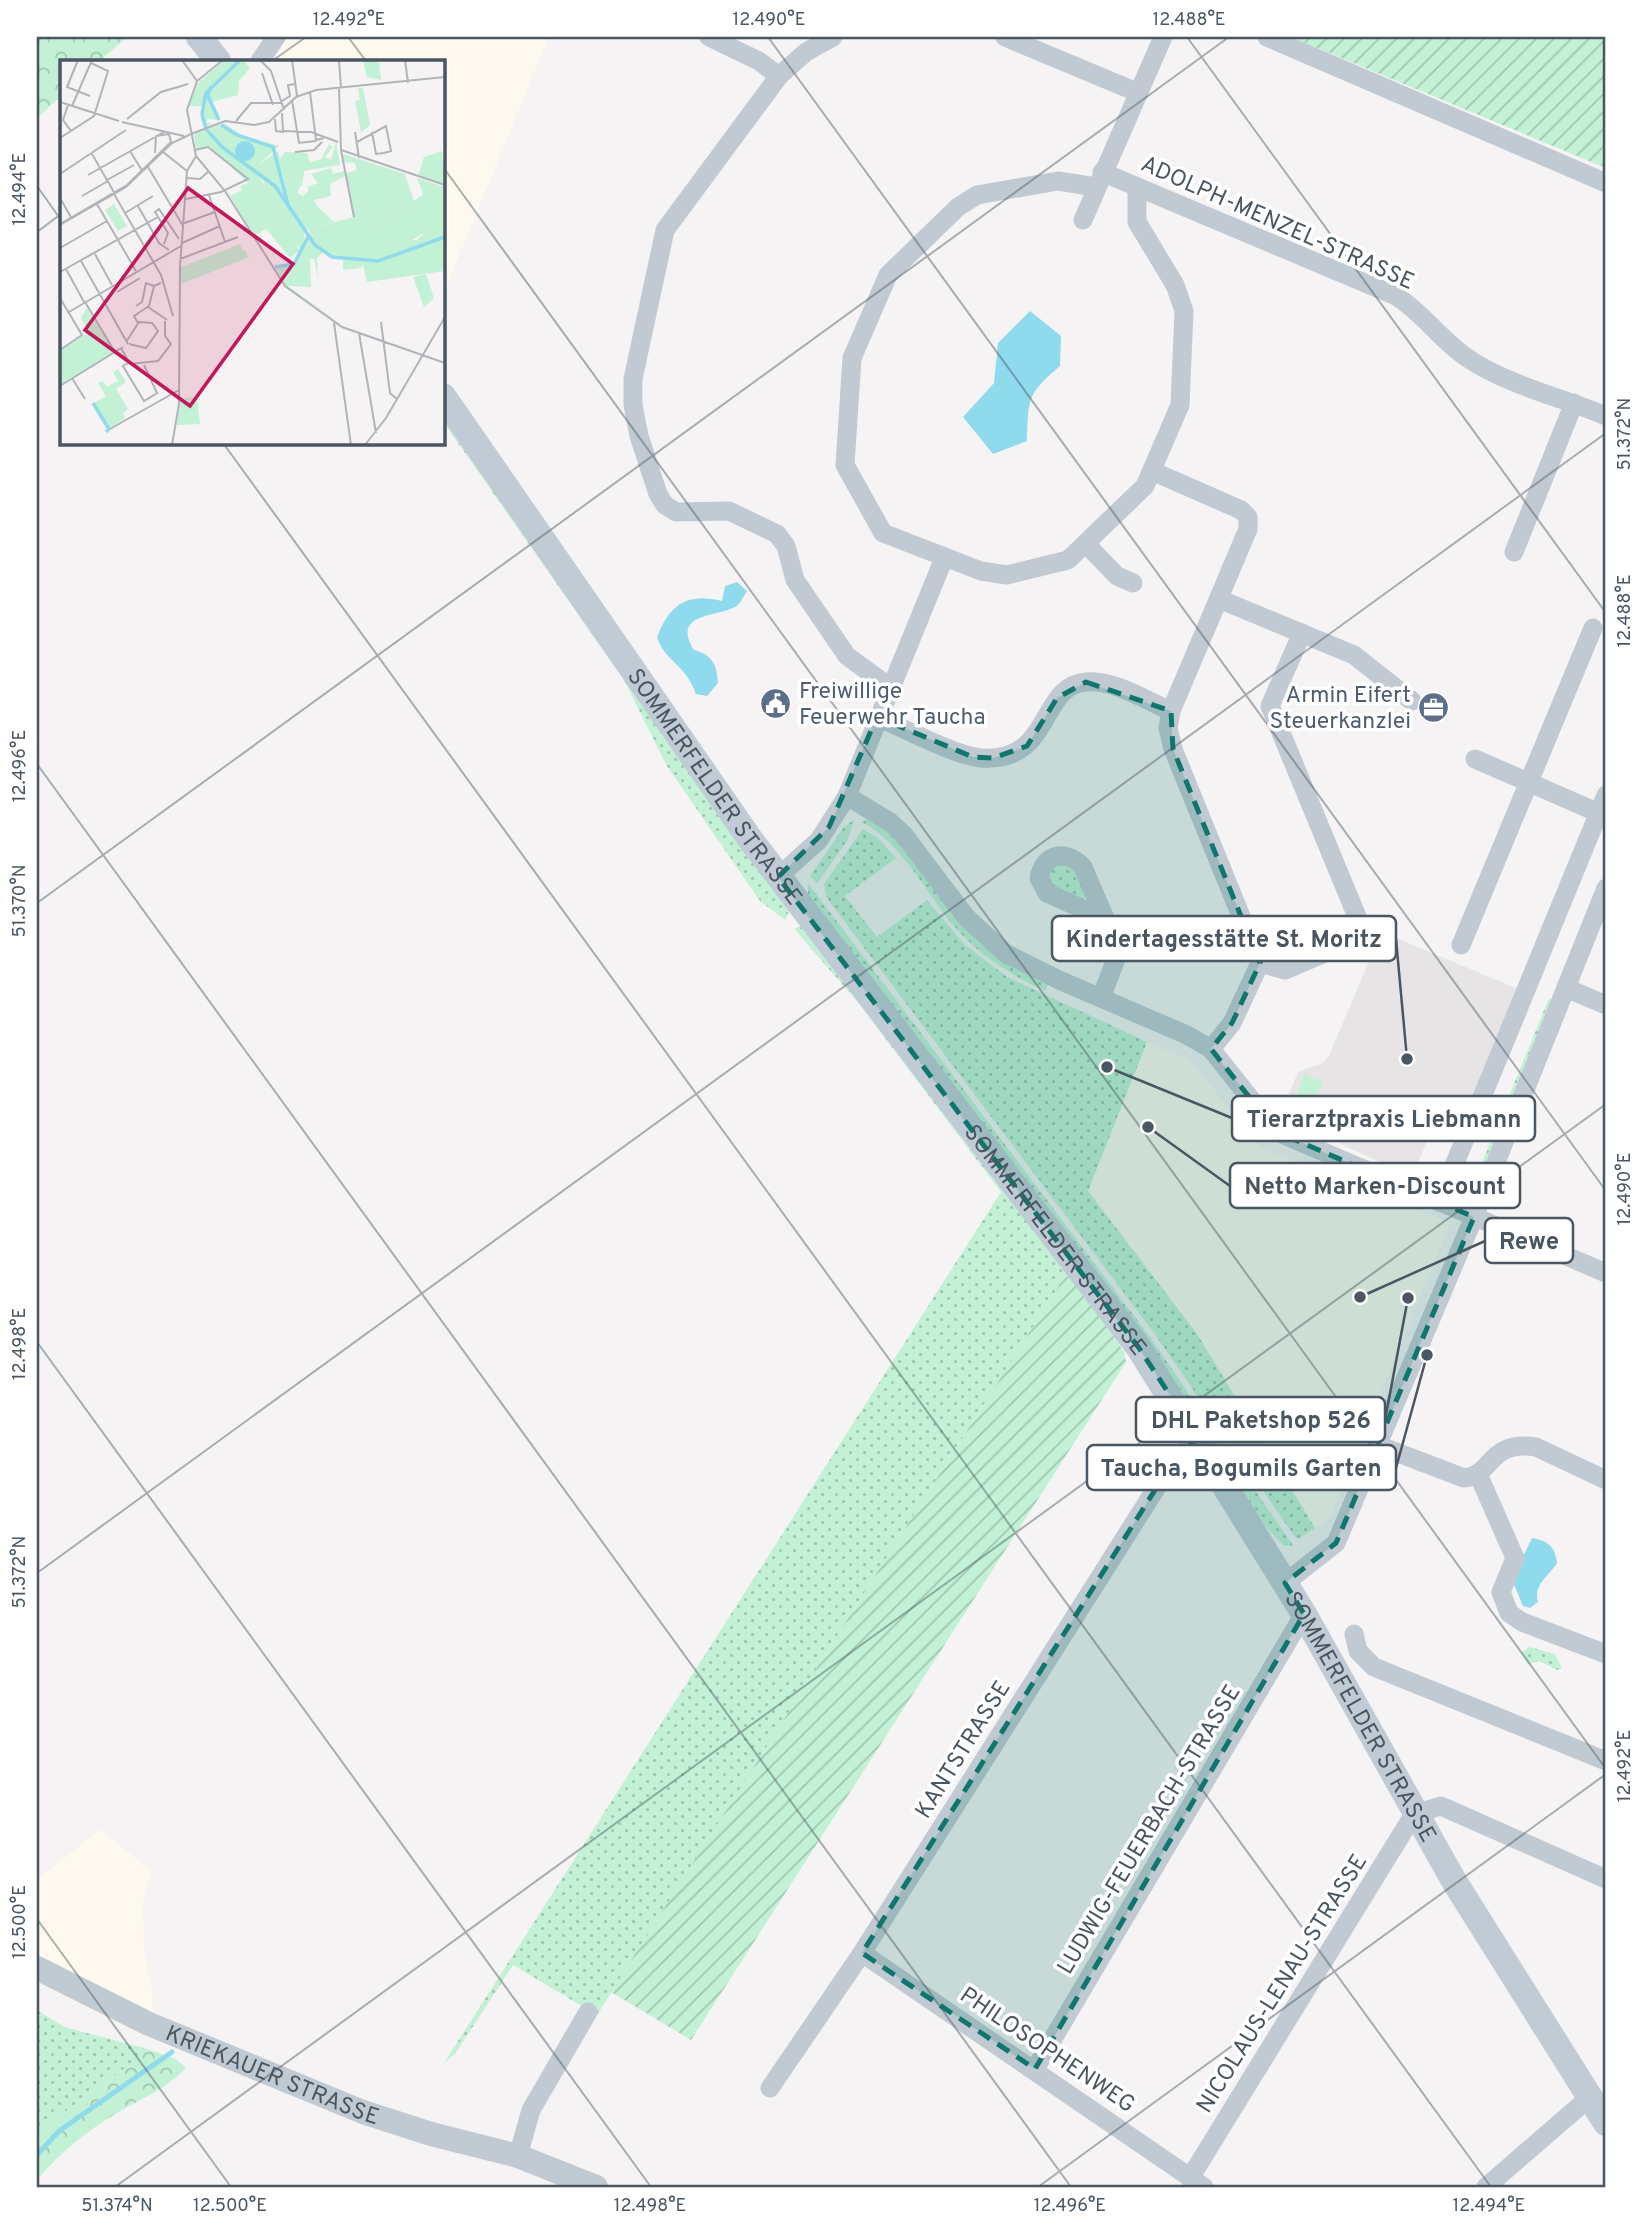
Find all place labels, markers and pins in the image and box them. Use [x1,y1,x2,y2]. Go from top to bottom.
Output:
place label: Freiwillige Feuerwehr Taucha [799,678,986,733]
place label: Armin Eifert Steuerkanzlei [1270,682,1411,737]
public building icon: Freiwillige Feuerwehr Taucha [759,686,793,720]
office icon: Armin Eifert Steuerkanzlei [1417,690,1451,724]
callout: Kindertagesstätte St. Moritz [1052,916,1396,961]
callout: Tierarztpraxis Liebmann [1232,1096,1535,1141]
callout: Netto Marken-Discount [1230,1163,1520,1208]
callout: Rewe [1485,1218,1573,1263]
callout: DHL Paketshop 526 [1136,1397,1385,1442]
callout: Taucha, Bogumils Garten [1087,1445,1396,1490]

